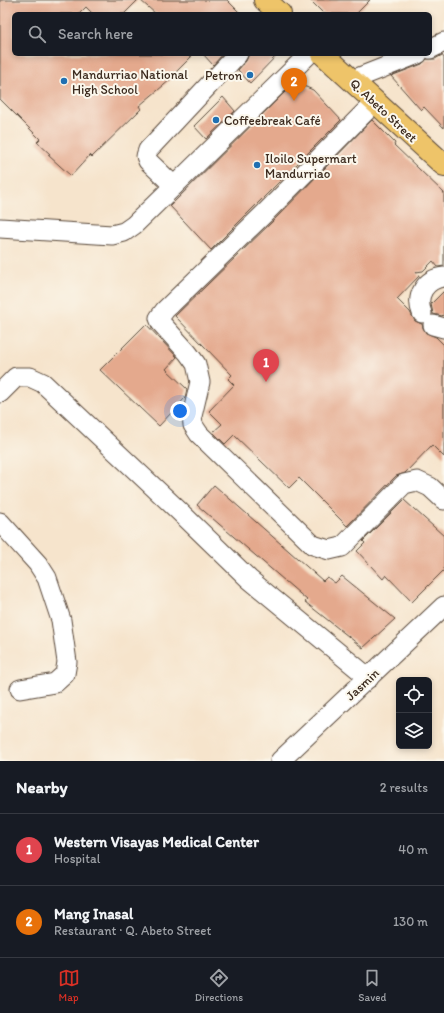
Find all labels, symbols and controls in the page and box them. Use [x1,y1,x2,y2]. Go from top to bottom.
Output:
search box [12,12,432,56]
icon: search [26,23,48,45]
text: Search here [58,25,133,43]
place label: Mandurriao National High School [72,67,188,97]
place label: Petron [205,68,243,83]
pin: 2 [281,68,307,101]
marker: Petron [245,70,255,80]
marker: Mandurriao National High School [59,76,69,86]
street label: Q. Abeto Street [347,76,420,145]
place label: Coffeebreak Café [224,113,321,128]
marker: Coffeebreak Café [211,115,221,125]
place label: Iloilo Supermart Mandurriao [265,151,357,181]
marker: Iloilo Supermart Mandurriao [252,160,262,170]
pin: 1 [253,349,279,382]
your location [170,401,190,421]
street label: Jasmin [343,665,382,703]
map controls [396,677,432,749]
button: locate [396,677,432,713]
button: layers [396,713,432,749]
text: Nearby [16,777,68,797]
text: 2 results [380,780,428,795]
text: Western Visayas Medical Center [54,833,259,851]
text: 1 [26,842,32,857]
text: 40 m [398,842,428,857]
text: Hospital [54,851,101,866]
text: Mang Inasal [54,905,133,923]
text: 2 [26,914,32,929]
text: 130 m [393,914,428,929]
text: Restaurant · Q. Abeto Street [54,923,211,938]
tab: Map [58,967,80,1004]
tab: Directions [195,967,243,1004]
tab: Saved [358,967,386,1004]

